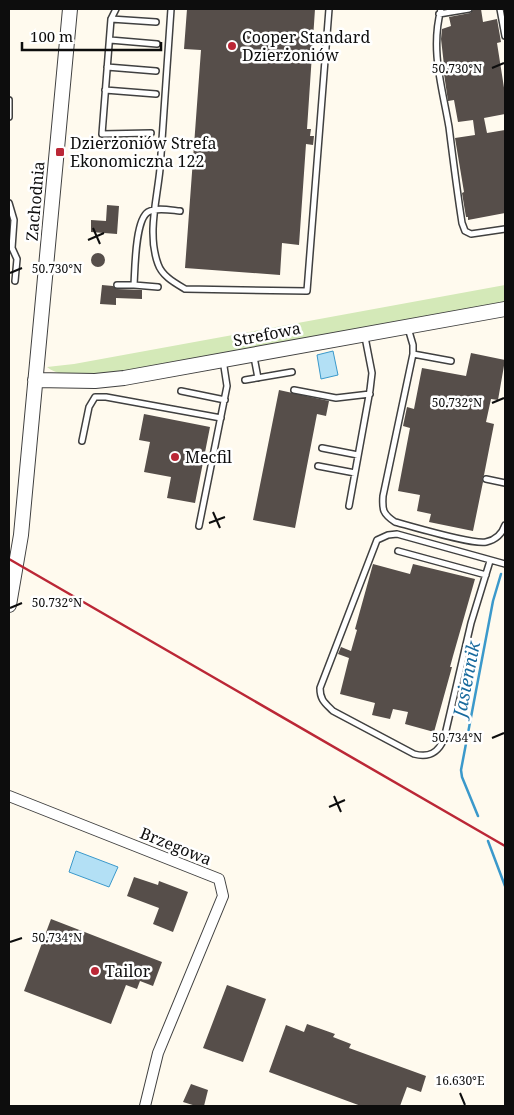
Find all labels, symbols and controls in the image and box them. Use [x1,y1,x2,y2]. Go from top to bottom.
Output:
scale bar [22,20,161,52]
text: 100 m [30,26,73,46]
place label: Cooper Standard Dzierżoniów [242,26,370,66]
marker: Cooper Standard Dzierżoniów [226,40,238,52]
text: 50.730°N [432,60,482,77]
place label: Dzierżoniów Strefa Ekonomiczna 122 [70,132,216,172]
marker: Dzierżoniów Strefa Ekonomiczna 122 [54,146,66,158]
street label: Zachodnia [21,160,49,242]
text: 50.730°N [32,260,82,277]
street label: Strefowa [231,317,303,351]
text: 50.732°N [432,394,482,411]
place label: Mecfil [185,446,232,468]
marker: Mecfil [169,451,181,463]
text: 50.732°N [32,594,82,611]
water label: Jasiennik [446,638,485,722]
text: 50.734°N [432,729,482,746]
street label: Brzegowa [137,822,215,870]
text: 50.734°N [32,929,82,946]
place label: Tailor [105,960,151,982]
marker: Tailor [89,965,101,977]
text: 16.630°E [436,1072,484,1089]

